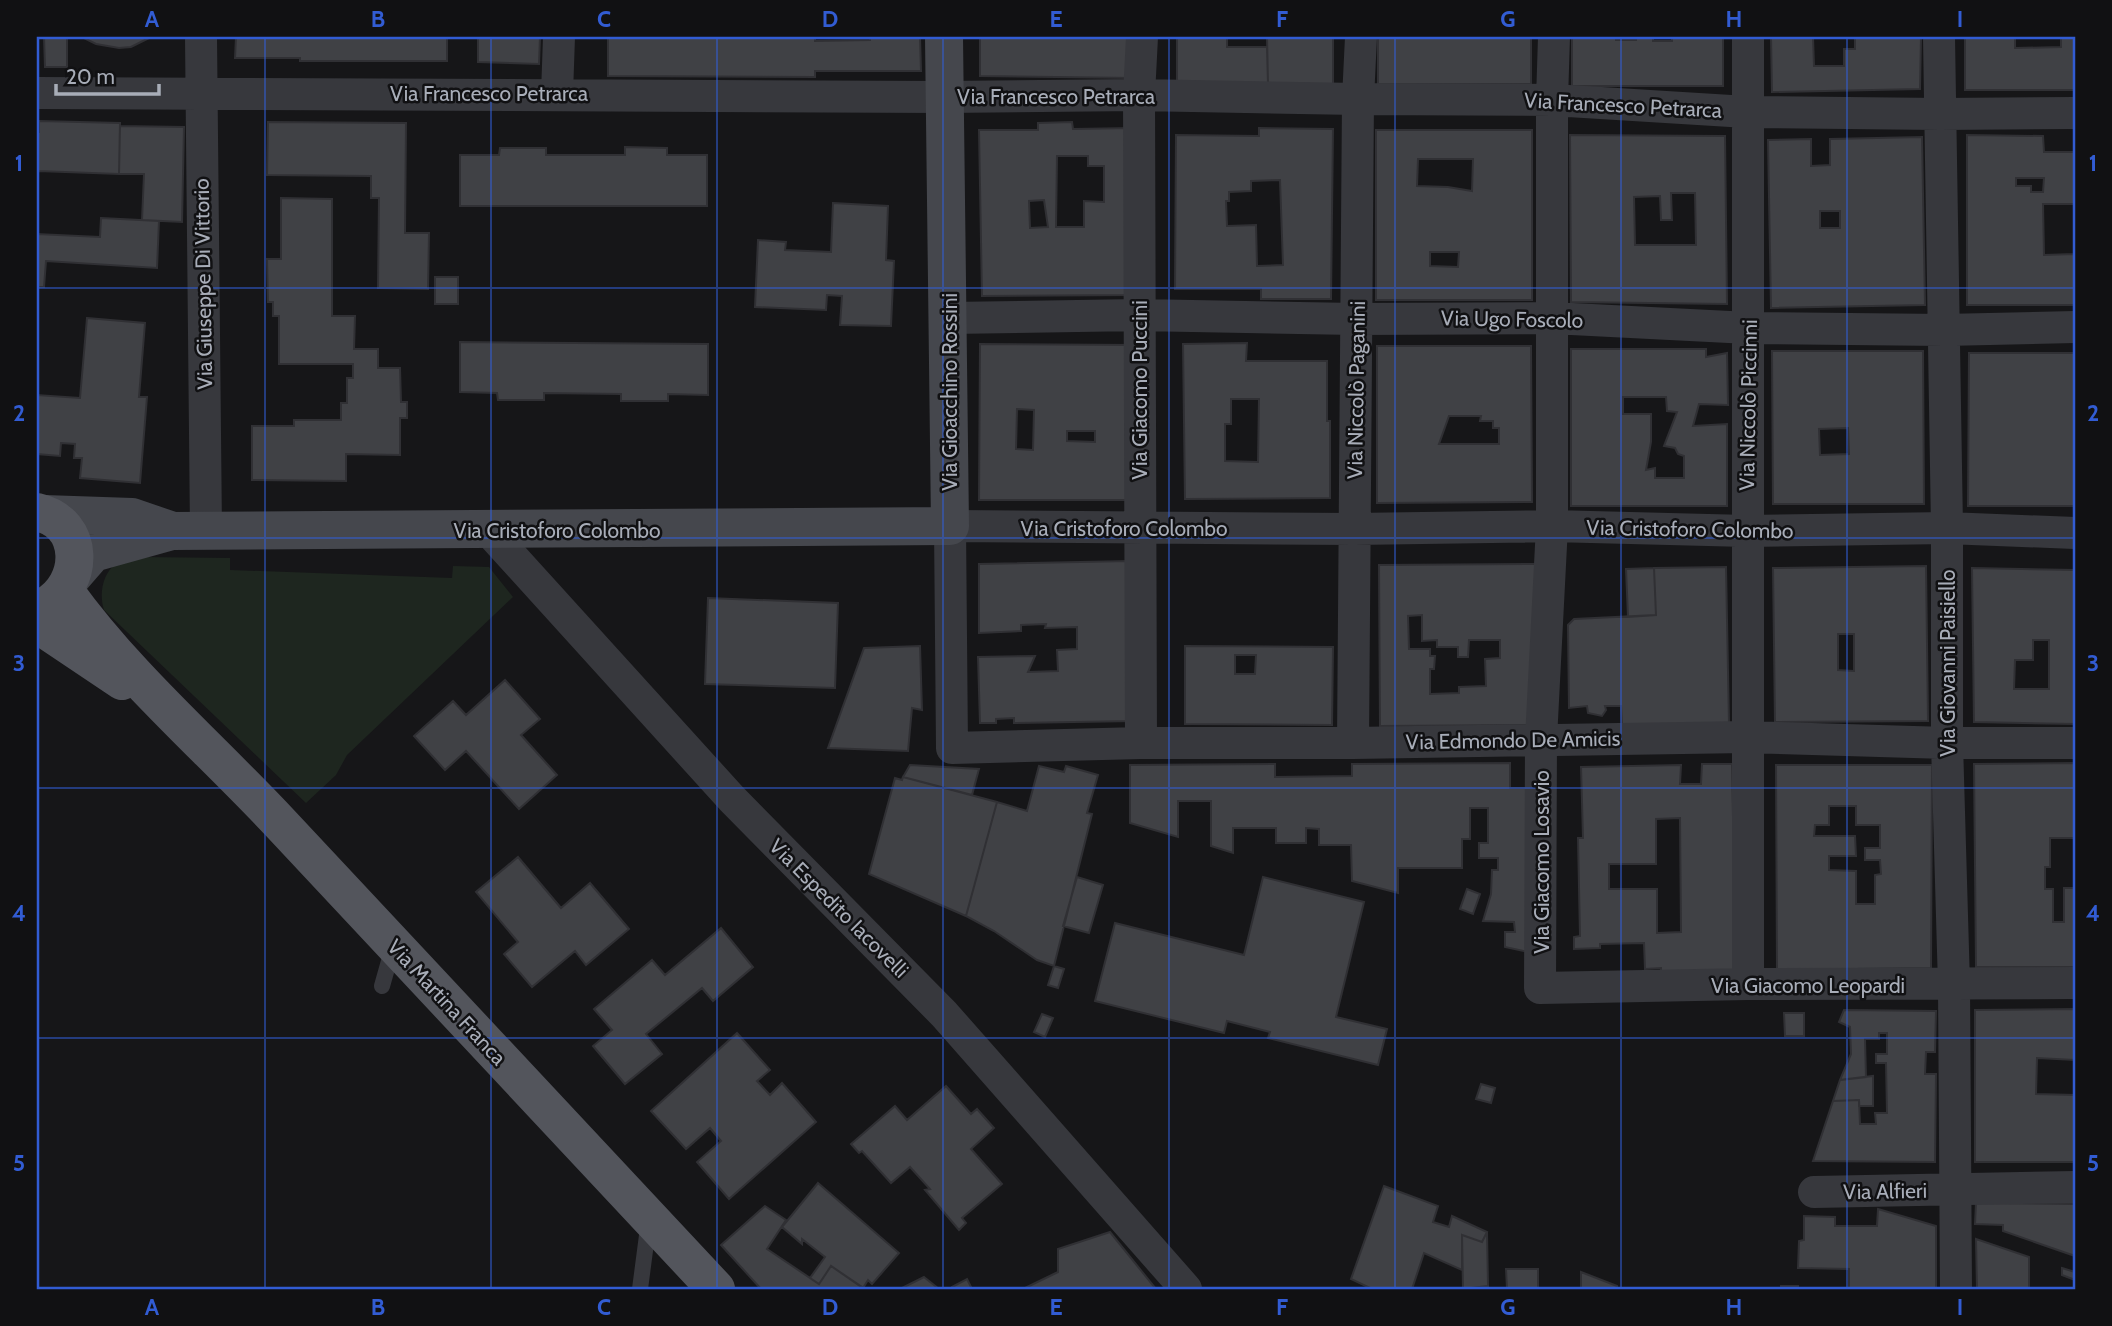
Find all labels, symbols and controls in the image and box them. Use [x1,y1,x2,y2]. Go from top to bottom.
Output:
text: A [145,5,160,33]
text: B [371,5,385,33]
text: C [597,5,611,33]
text: D [822,5,838,33]
text: E [1049,5,1063,33]
text: F [1276,5,1288,33]
text: G [1500,5,1516,33]
text: H [1726,5,1742,33]
text: I [1957,5,1963,33]
scale bar [56,52,159,96]
text: 20 m [66,64,115,89]
street label: Via Francesco Petrarca [390,81,588,106]
street label: Via Francesco Petrarca [957,84,1155,109]
street label: Via Francesco Petrarca [1524,87,1722,123]
text: 1 [15,149,23,177]
text: 1 [2089,149,2097,177]
street label: Via Giuseppe Di Vittorio [189,178,217,390]
street label: Via Gioacchino Rossini [937,293,962,491]
street label: Via Giacomo Puccini [1127,300,1152,480]
street label: Via Niccolò Paganini [1342,301,1370,479]
street label: Via Ugo Foscolo [1441,305,1583,333]
street label: Via Niccolò Piccinni [1734,319,1762,491]
text: 2 [13,399,25,427]
text: 2 [2087,399,2099,427]
street label: Via Cristoforo Colombo [1586,515,1794,543]
street label: Via Cristoforo Colombo [1020,516,1228,541]
street label: Via Cristoforo Colombo [453,518,661,543]
street label: Via Giovanni Paisiello [1935,569,1960,757]
text: 3 [13,649,25,677]
text: 3 [2087,649,2099,677]
street label: Via Edmondo De Amicis [1405,726,1621,754]
street label: Via Giacomo Losavio [1529,770,1554,954]
street label: Via Espedito Iacovelli [764,833,914,983]
text: 4 [12,899,26,927]
text: 4 [2086,899,2100,927]
street label: Via Martina Franca [382,934,512,1070]
street label: Via Giacomo Leopardi [1711,973,1905,998]
text: 5 [13,1149,25,1177]
text: 5 [2087,1149,2099,1177]
street label: Via Alfieri [1843,1178,1927,1204]
text: A [145,1293,160,1321]
text: B [371,1293,385,1321]
text: C [597,1293,611,1321]
text: D [822,1293,838,1321]
text: E [1049,1293,1063,1321]
text: F [1276,1293,1288,1321]
text: G [1500,1293,1516,1321]
text: H [1726,1293,1742,1321]
text: I [1957,1293,1963,1321]

